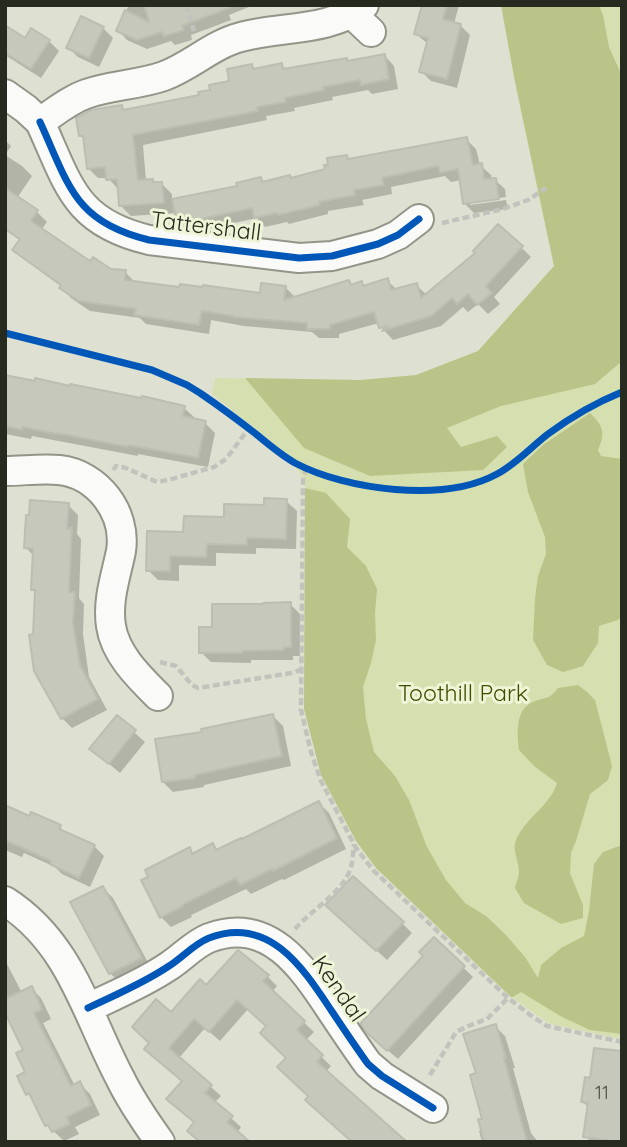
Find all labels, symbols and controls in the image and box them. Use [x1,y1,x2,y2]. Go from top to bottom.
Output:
street label: Tattershall [149,207,263,247]
park label: Toothill Park [398,680,528,708]
street label: Kendal [305,951,371,1027]
house number: 11 [595,1082,609,1104]

